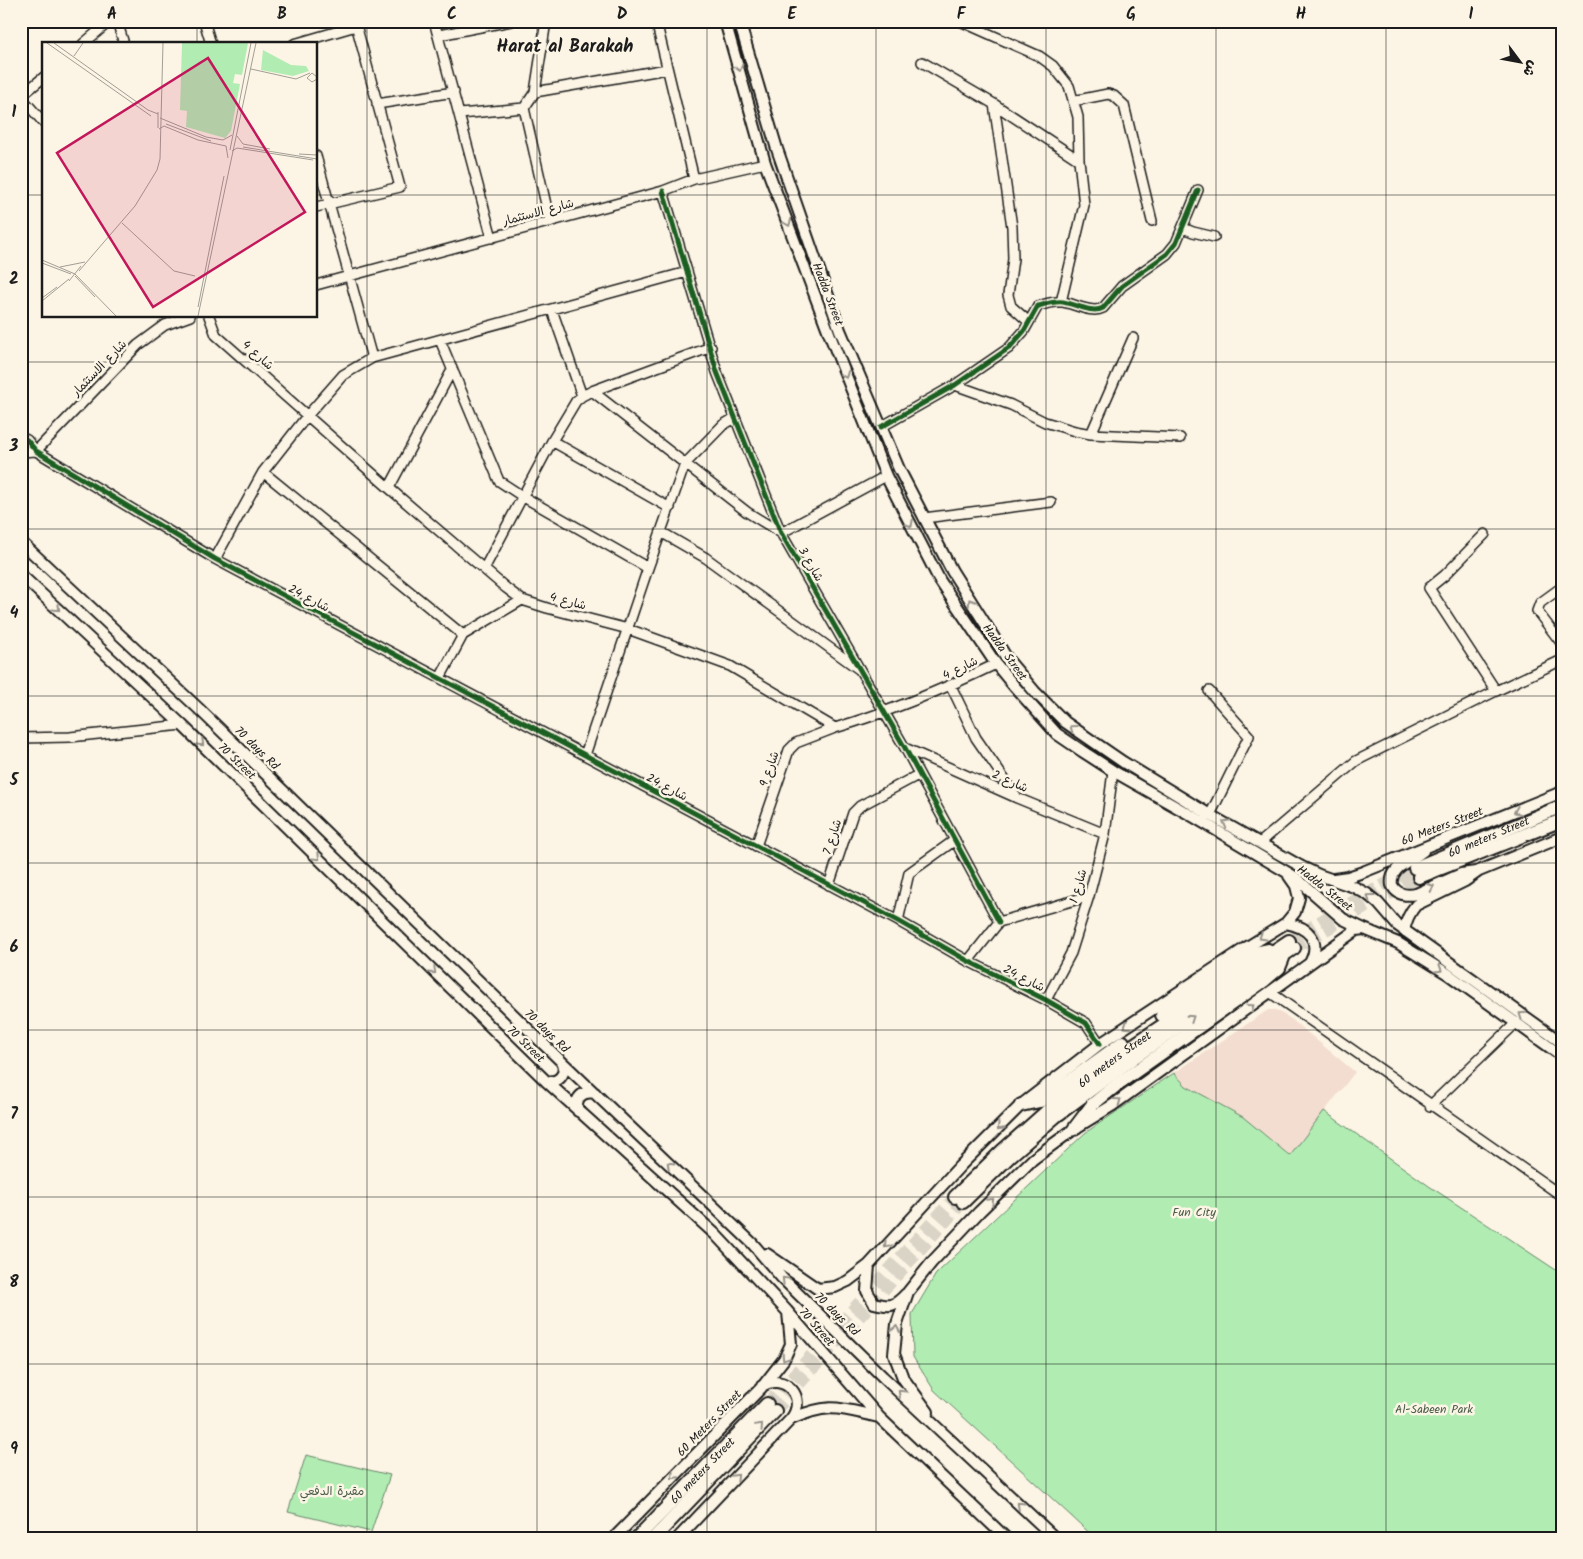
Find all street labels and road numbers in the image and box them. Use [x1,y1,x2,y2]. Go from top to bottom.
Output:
street label: شارع الاستثمار [499,194,576,231]
street label: Hadda Street [807,260,848,329]
street label: شارع الاستثمار [66,335,132,402]
street label: شارع 4 [237,336,278,375]
street label: شارع 3 [793,543,828,585]
street label: شارع 24 [285,580,333,617]
street label: شارع 4 [547,587,588,615]
street label: Hadda Street [977,620,1032,685]
street label: شارع 4 [939,652,981,685]
street label: 70 days Rd [230,722,284,776]
street label: 70 Street [213,738,260,785]
street label: شارع 9 [755,749,784,790]
street label: شارع 2 [989,765,1031,798]
street label: شارع 24 [643,769,691,806]
street label: 60 Meters Street [1398,802,1486,851]
street label: 60 meters Street [1445,812,1533,863]
street label: شارع 7 [818,817,847,857]
street label: Hadda Street [1293,860,1357,917]
street label: شارع 1 [1065,867,1092,905]
street label: شارع 24 [1000,960,1048,997]
street label: 70 days Rd [520,1005,574,1059]
street label: 70 Street [502,1021,549,1068]
street label: 60 meters Street [1074,1026,1156,1093]
street label: 70 days Rd [810,1288,864,1342]
street label: 70 Street [794,1303,839,1351]
street label: 60 Meters Street [672,1385,747,1461]
street label: 60 meters Street [666,1433,740,1509]

